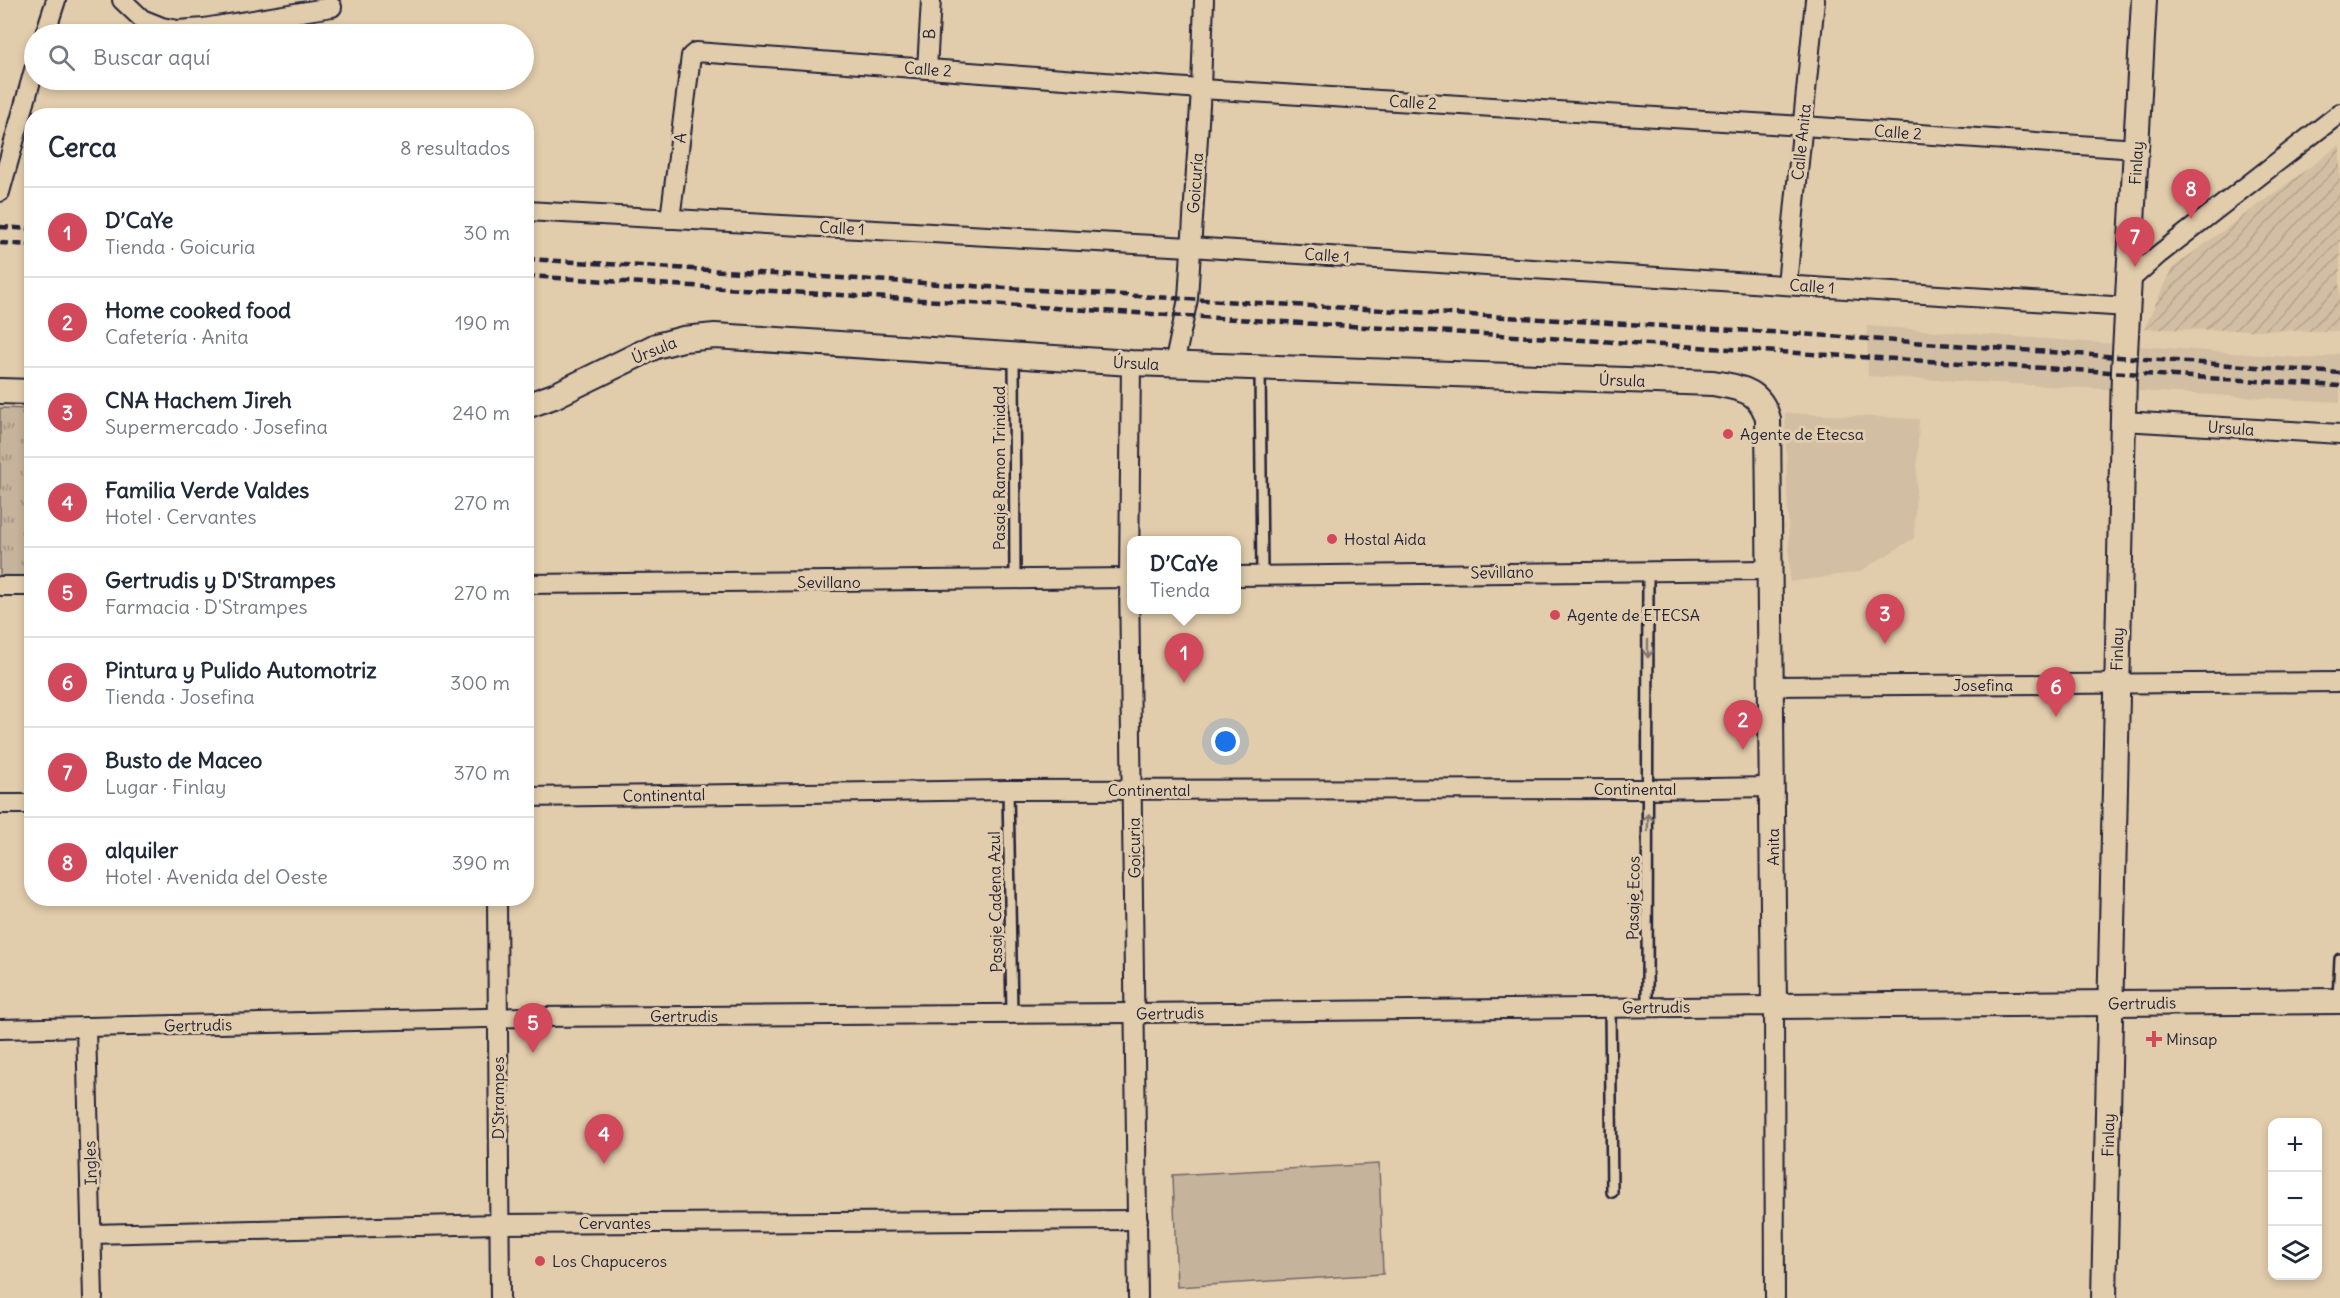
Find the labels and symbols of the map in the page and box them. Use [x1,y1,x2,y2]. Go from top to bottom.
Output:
street label: B [919,28,939,40]
street label: Calle 2 [903,57,953,81]
street label: Calle 2 [1389,91,1438,113]
street label: Calle Anita [1787,103,1815,181]
street label: Calle 2 [1873,120,1923,144]
street label: A [669,132,691,144]
street label: Finlay [2125,141,2147,185]
street label: Goicuría [1183,152,1207,214]
pin: 8 [2172,170,2210,219]
street label: Calle 1 [819,217,865,239]
pin: 7 [2116,218,2154,267]
street label: Calle 1 [1304,243,1350,267]
street label: Calle 1 [1789,274,1835,298]
street label: Úrsula [629,332,679,368]
street label: Úrsula [1112,352,1160,374]
street label: Úrsula [1598,369,1646,391]
street label: Pasaje Ramon Trinidad [989,386,1009,550]
street label: Ursula [2207,416,2255,440]
place label: Agente de Etecsa [1740,424,1864,444]
marker: Agente de Etecsa [1721,427,1735,441]
place label: Hostal Aida [1344,529,1426,549]
marker: Hostal Aida [1325,532,1339,546]
street label: Sevillano [1470,561,1534,583]
street label: Sevillano [797,572,861,592]
pin: 3 [1866,594,1904,644]
place label: Agente de ETECSA [1567,605,1700,625]
marker: Agente de ETECSA [1548,608,1562,622]
street label: Finlay [2107,627,2127,671]
pin: 1 [1164,634,1204,683]
one-way arrow [1642,639,1654,659]
pin: 6 [2036,668,2076,717]
street label: Josefina [1953,675,2013,695]
pin: 2 [1724,700,1762,750]
your location [1211,727,1240,756]
street label: Continental [1594,779,1676,799]
street label: Continental [1108,780,1190,800]
street label: Continental [623,784,705,806]
one-way arrow [1642,813,1654,833]
street label: Goicuria [1123,817,1145,879]
street label: Anita [1763,828,1783,866]
street label: Pasaje Cadena Azul [984,831,1006,973]
street label: Pasaje Ecos [1622,856,1644,940]
street label: Gertrudis [2108,992,2176,1014]
street label: Gertrudis [1622,996,1690,1018]
street label: Gertrudis [1136,1002,1204,1024]
pin: 5 [514,1004,552,1053]
street label: Gertrudis [650,1006,718,1026]
street label: Gertrudis [164,1014,232,1036]
place label: Minsap [2166,1029,2217,1049]
marker: Minsap [2147,1032,2161,1046]
street label: D'Strampes [488,1057,508,1139]
street label: Finlay [2098,1113,2118,1157]
pin: 4 [584,1114,624,1164]
street label: Ingles [79,1140,101,1186]
street label: Cervantes [579,1213,651,1233]
place label: Los Chapuceros [552,1251,667,1271]
marker: Los Chapuceros [533,1254,547,1268]

